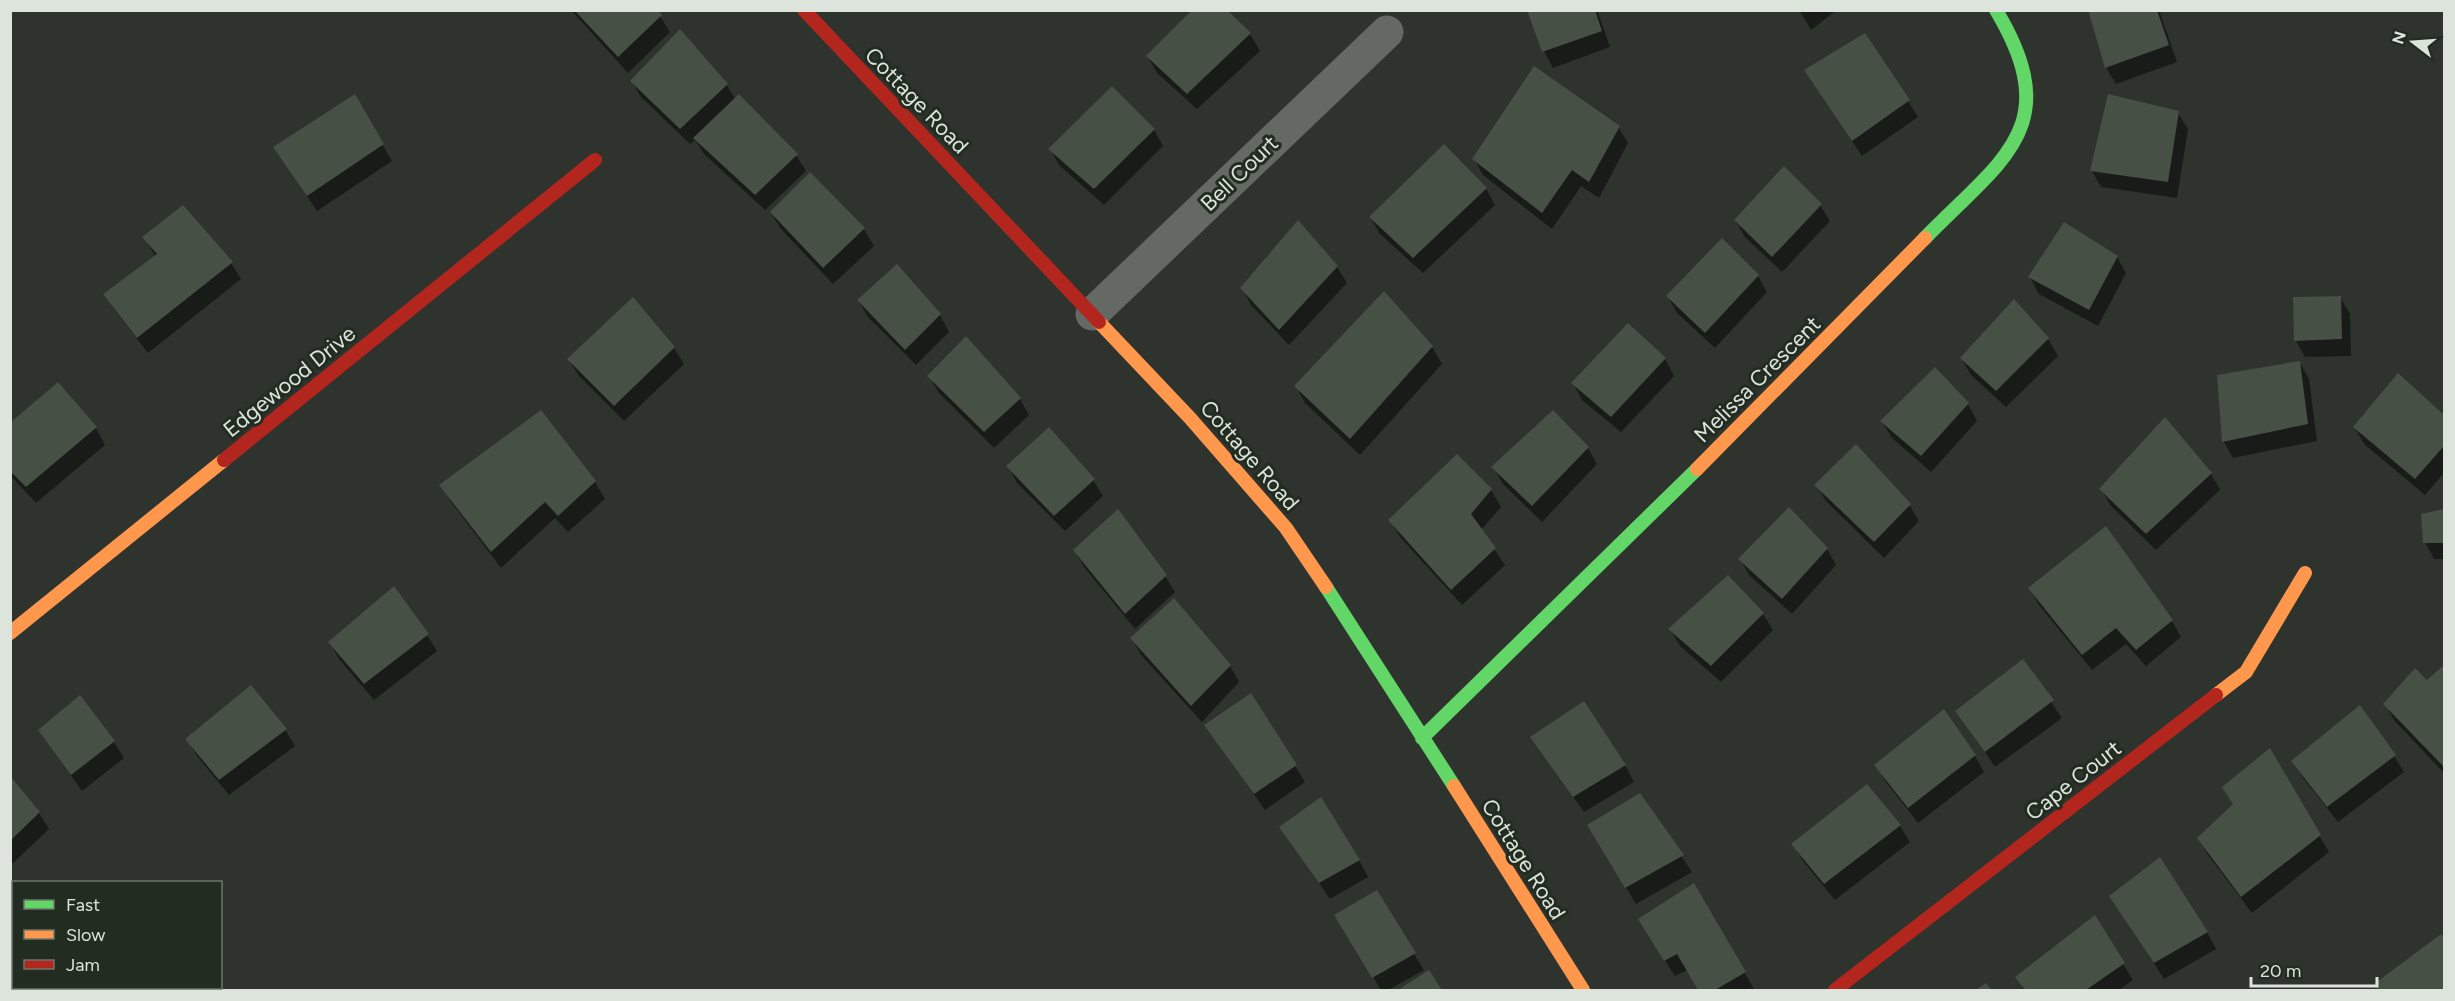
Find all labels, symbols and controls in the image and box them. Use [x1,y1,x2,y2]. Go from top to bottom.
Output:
north arrow [2383,12,2443,72]
text: N [2388,29,2410,46]
street label: Cottage Road [859,42,974,159]
street label: Bell Court [1195,130,1284,217]
street label: Melissa Crescent [1688,310,1826,448]
street label: Edgewood Drive [218,320,361,443]
street label: Cottage Road [1194,395,1305,516]
street label: Cape Court [2020,735,2127,826]
street label: Cottage Road [1476,794,1571,925]
legend [12,881,222,989]
text: Fast [66,894,100,916]
text: Slow [66,924,105,946]
scale bar [2251,950,2377,988]
text: Jam [66,954,100,976]
text: 20 m [2260,960,2301,982]

